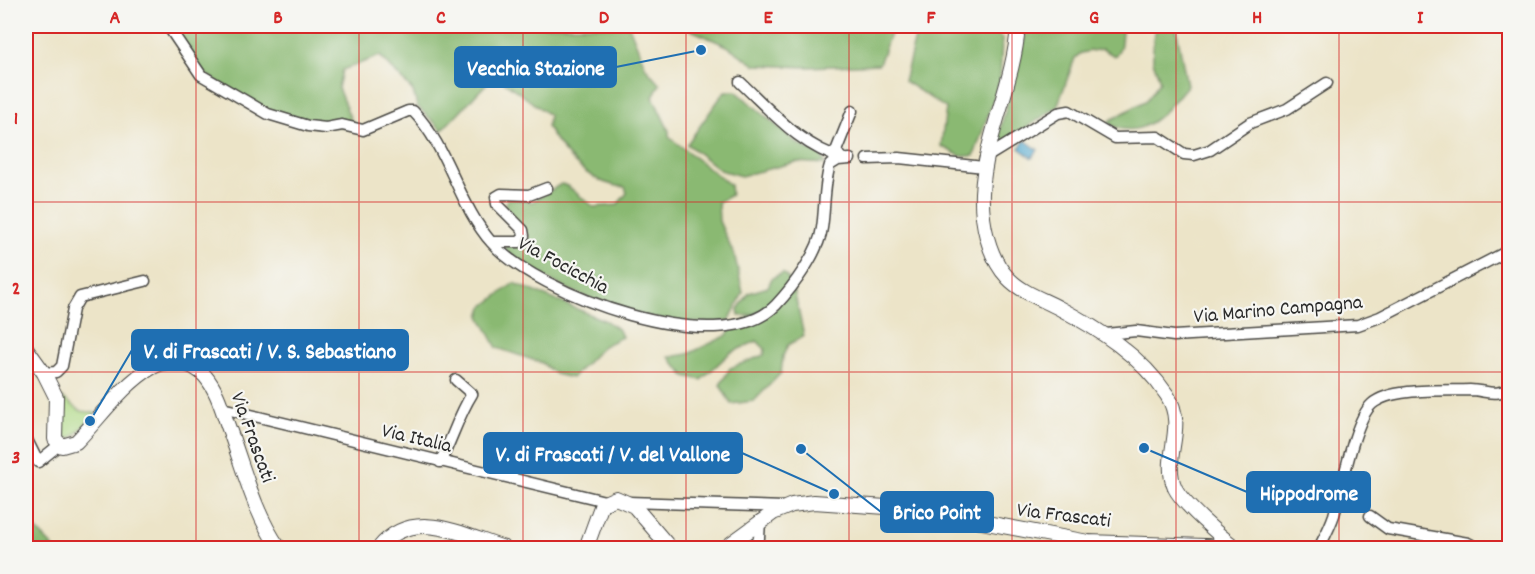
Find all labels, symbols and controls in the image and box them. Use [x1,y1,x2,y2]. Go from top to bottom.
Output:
text: A [110,5,121,33]
text: B [273,5,283,33]
text: C [436,5,446,33]
text: D [599,5,610,33]
text: E [763,5,773,33]
text: F [927,5,937,33]
text: G [1089,5,1099,33]
text: H [1252,5,1262,33]
text: I [1417,5,1424,33]
callout: Vecchia Stazione [455,47,616,87]
text: Vecchia Stazione [467,55,605,86]
text: 1 [14,106,18,134]
street label: Via Focicchia [511,230,615,304]
text: 2 [12,276,20,304]
street label: Via Marino Campagna [1193,289,1365,333]
callout: V. di Frascati / V. S. Sebastiano [132,330,408,370]
text: V. di Frascati / V. S. Sebastiano [144,338,396,369]
street label: Via Frascati [221,389,281,488]
street label: Via Italia [378,417,456,463]
callout: V. di Frascati / V. del Vallone [484,433,742,473]
text: V. di Frascati / V. del Vallone [496,441,731,472]
text: 3 [12,445,20,473]
callout: Hippodrome [1247,472,1370,512]
text: Hippodrome [1260,480,1359,511]
callout: Brico Point [881,492,993,532]
street label: Via Frascati [1015,496,1112,538]
text: Brico Point [893,499,982,530]

